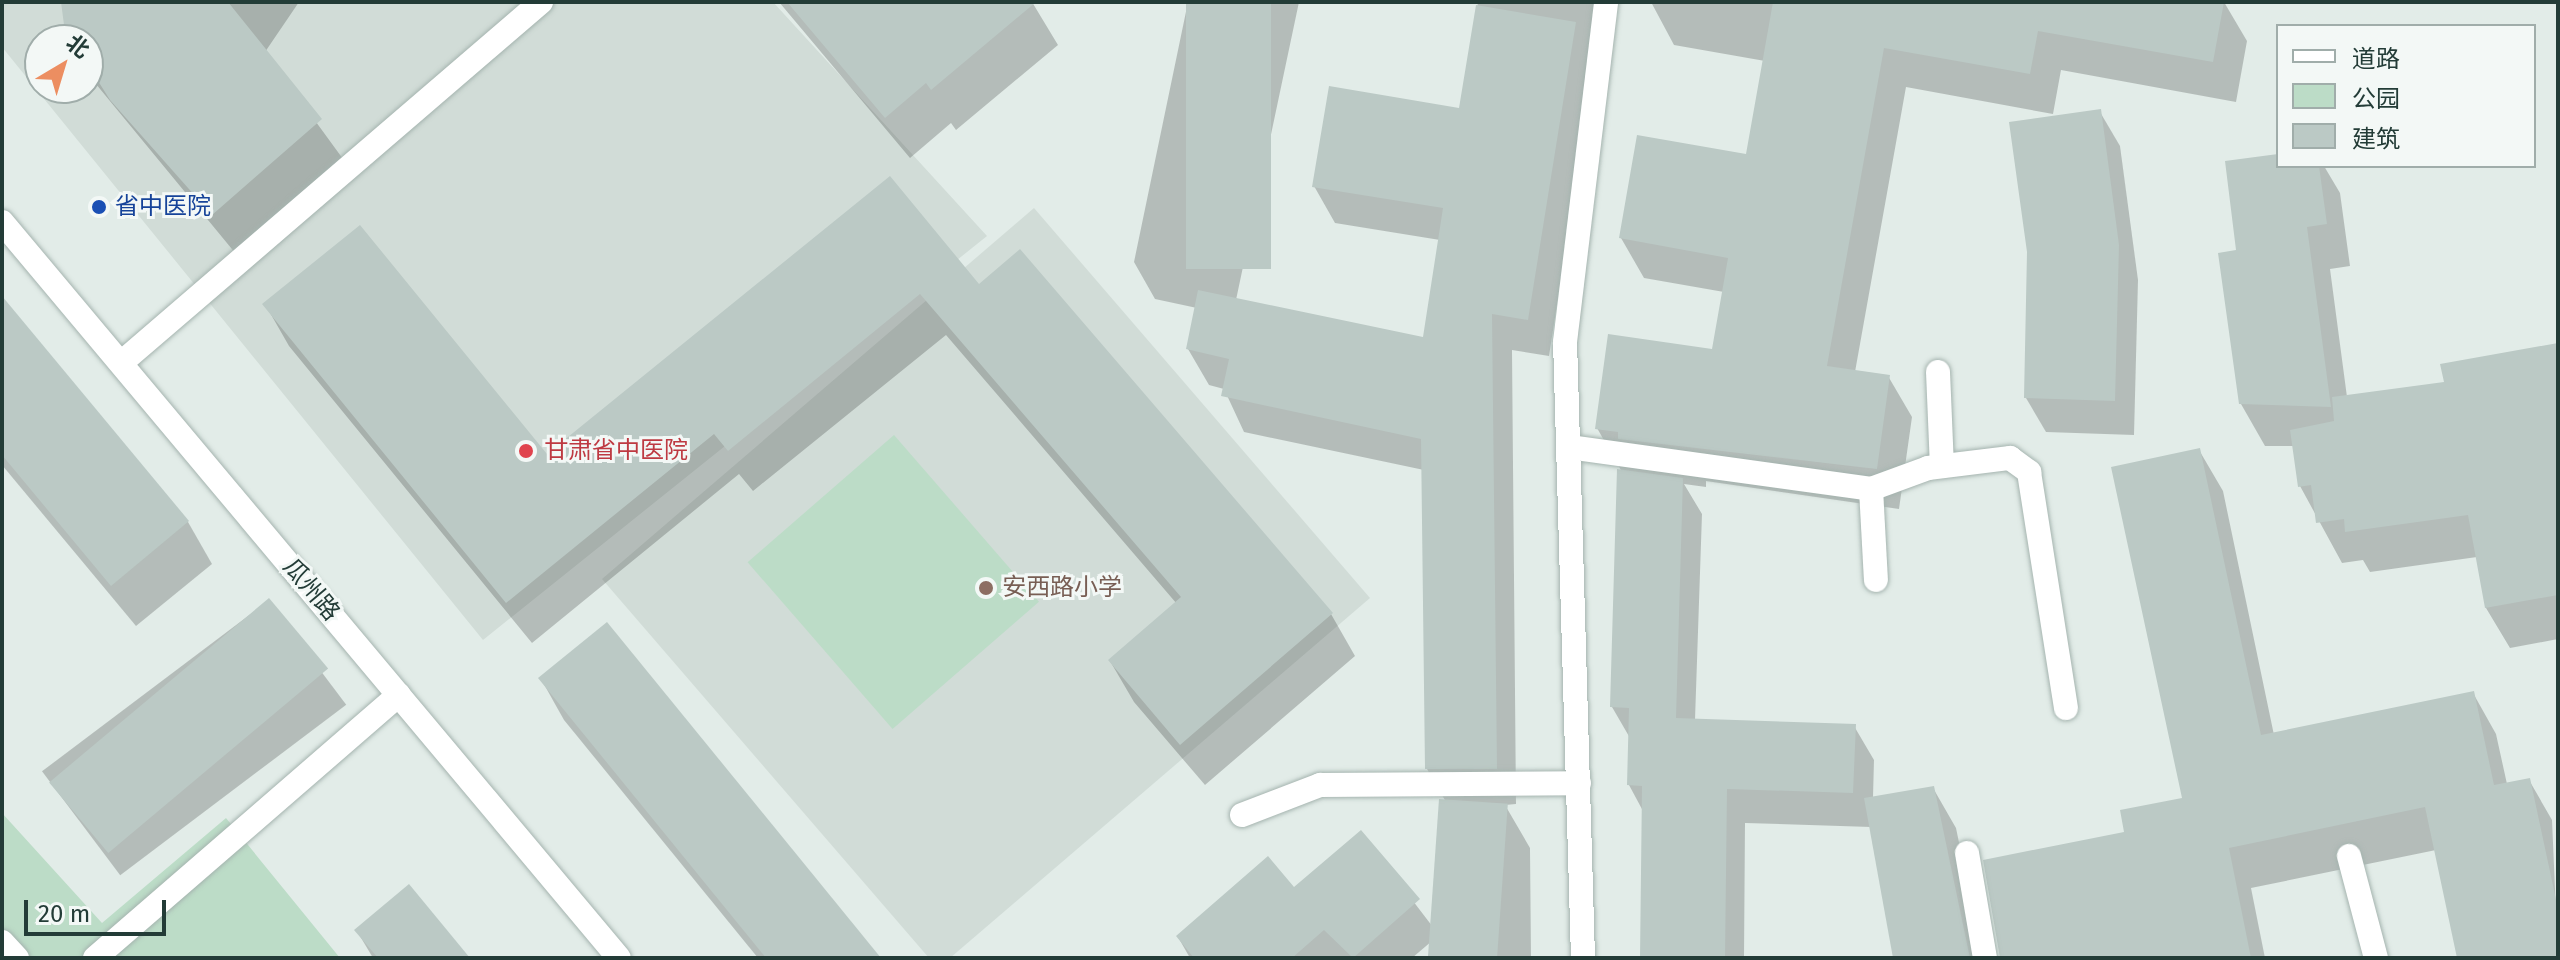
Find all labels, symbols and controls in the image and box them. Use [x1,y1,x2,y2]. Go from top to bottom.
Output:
north arrow [24,24,104,104]
legend [2276,24,2536,168]
text: 北 [61,29,95,64]
text: 道路 [2352,45,2400,73]
text: 公园 [2352,85,2400,113]
text: 建筑 [2352,125,2400,153]
place label: 省中医院 [115,193,211,221]
marker: 省中医院 [90,198,108,216]
place label: 甘肃省中医院 [544,437,688,465]
marker: 甘肃省中医院 [515,440,537,462]
street label: 瓜州路 [277,553,345,627]
place label: 安西路小学 [1002,574,1122,602]
marker: 安西路小学 [977,579,995,597]
scale bar [28,884,170,934]
text: 20 m [38,900,90,928]

